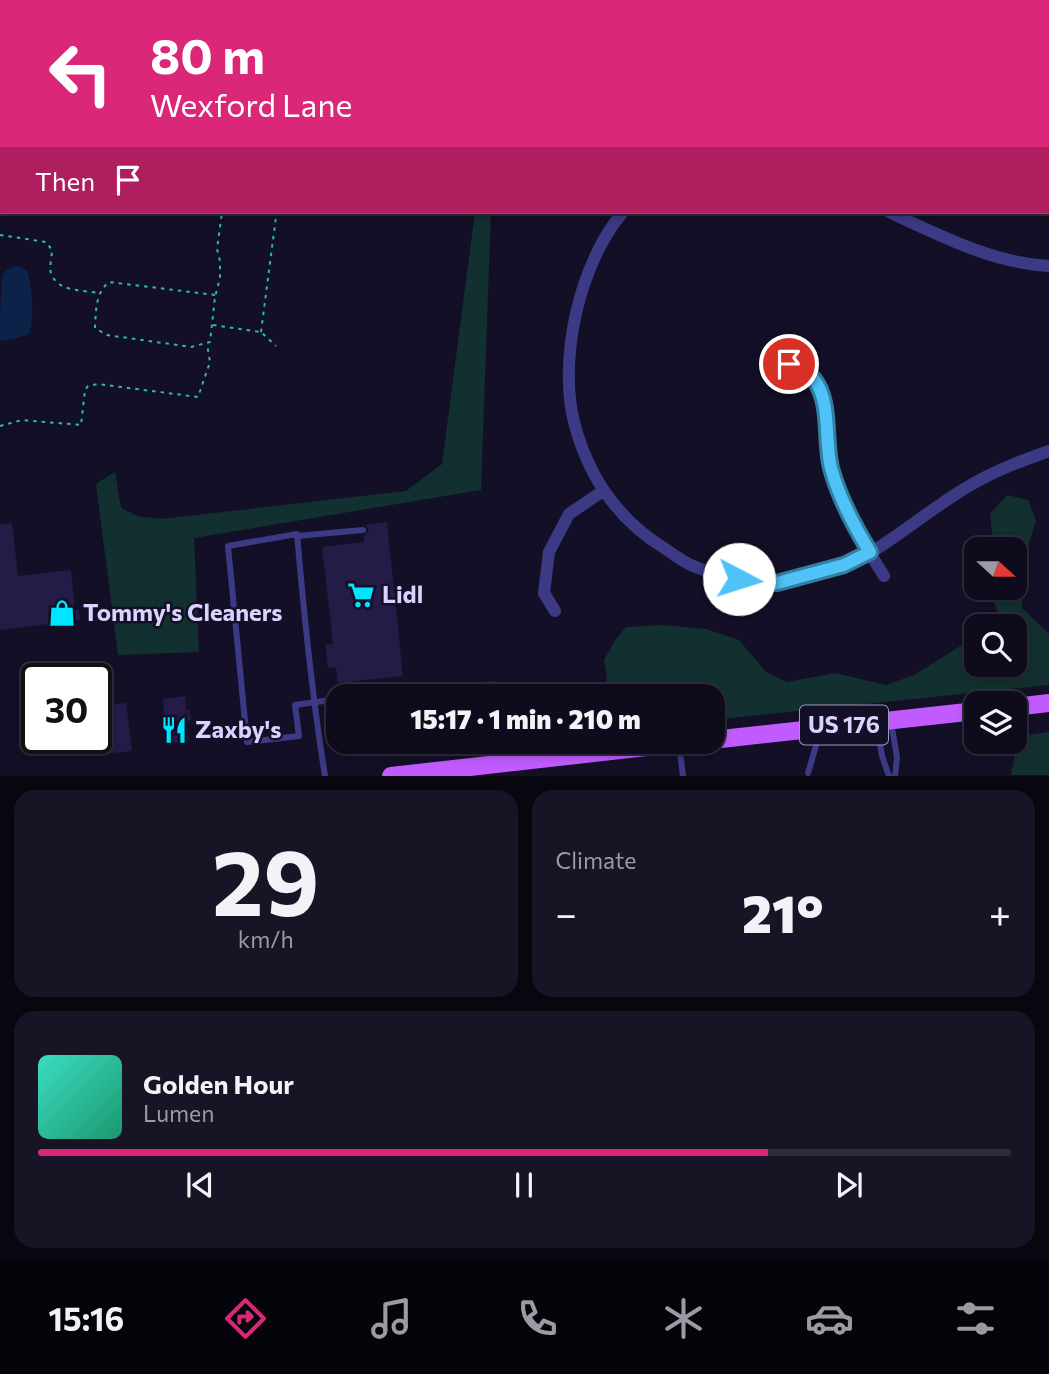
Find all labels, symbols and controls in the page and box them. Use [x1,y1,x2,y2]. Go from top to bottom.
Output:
text: 80 m [150,24,265,84]
icon: left [35,28,126,119]
text: Wexford Lane [150,84,352,124]
icon: arrive [109,161,147,199]
text: Then [35,165,95,196]
pin [759,334,819,394]
icon: arrive [770,345,808,383]
north arrow [964,537,1027,600]
map controls [964,537,1027,754]
position arrow [702,542,776,616]
place label: Lidl [382,579,423,608]
supermarket icon: Lidl [346,580,376,610]
place label: Tommy's Cleaners [83,597,283,626]
shop icon: Tommy's Cleaners [47,598,77,628]
button: search [964,614,1027,677]
speed limit sign: 30 [21,663,112,754]
button: layers [964,691,1027,754]
text: 15:17 · 1 min · 210 m [410,703,641,734]
road number: US 176 [800,706,888,744]
place label: Zaxby's [195,714,281,743]
restaurant icon: Zaxby's [159,715,189,745]
text: 29 [212,823,319,935]
text: Climate [556,846,637,874]
text: 21° [742,880,824,944]
text: − [556,889,577,936]
text: + [989,889,1011,936]
text: km/h [238,925,294,953]
text: Golden Hour [143,1068,294,1099]
text: Lumen [143,1099,214,1127]
icon: previous [181,1166,219,1204]
icon: pause [505,1166,543,1204]
icon: next [830,1166,868,1204]
icon: directions [221,1294,270,1343]
icon: music [367,1294,416,1343]
icon: phone [513,1294,562,1343]
icon: climate [659,1294,708,1343]
icon: car [805,1294,854,1343]
icon: filters [951,1294,1000,1343]
text: 15:16 [49,1298,124,1338]

